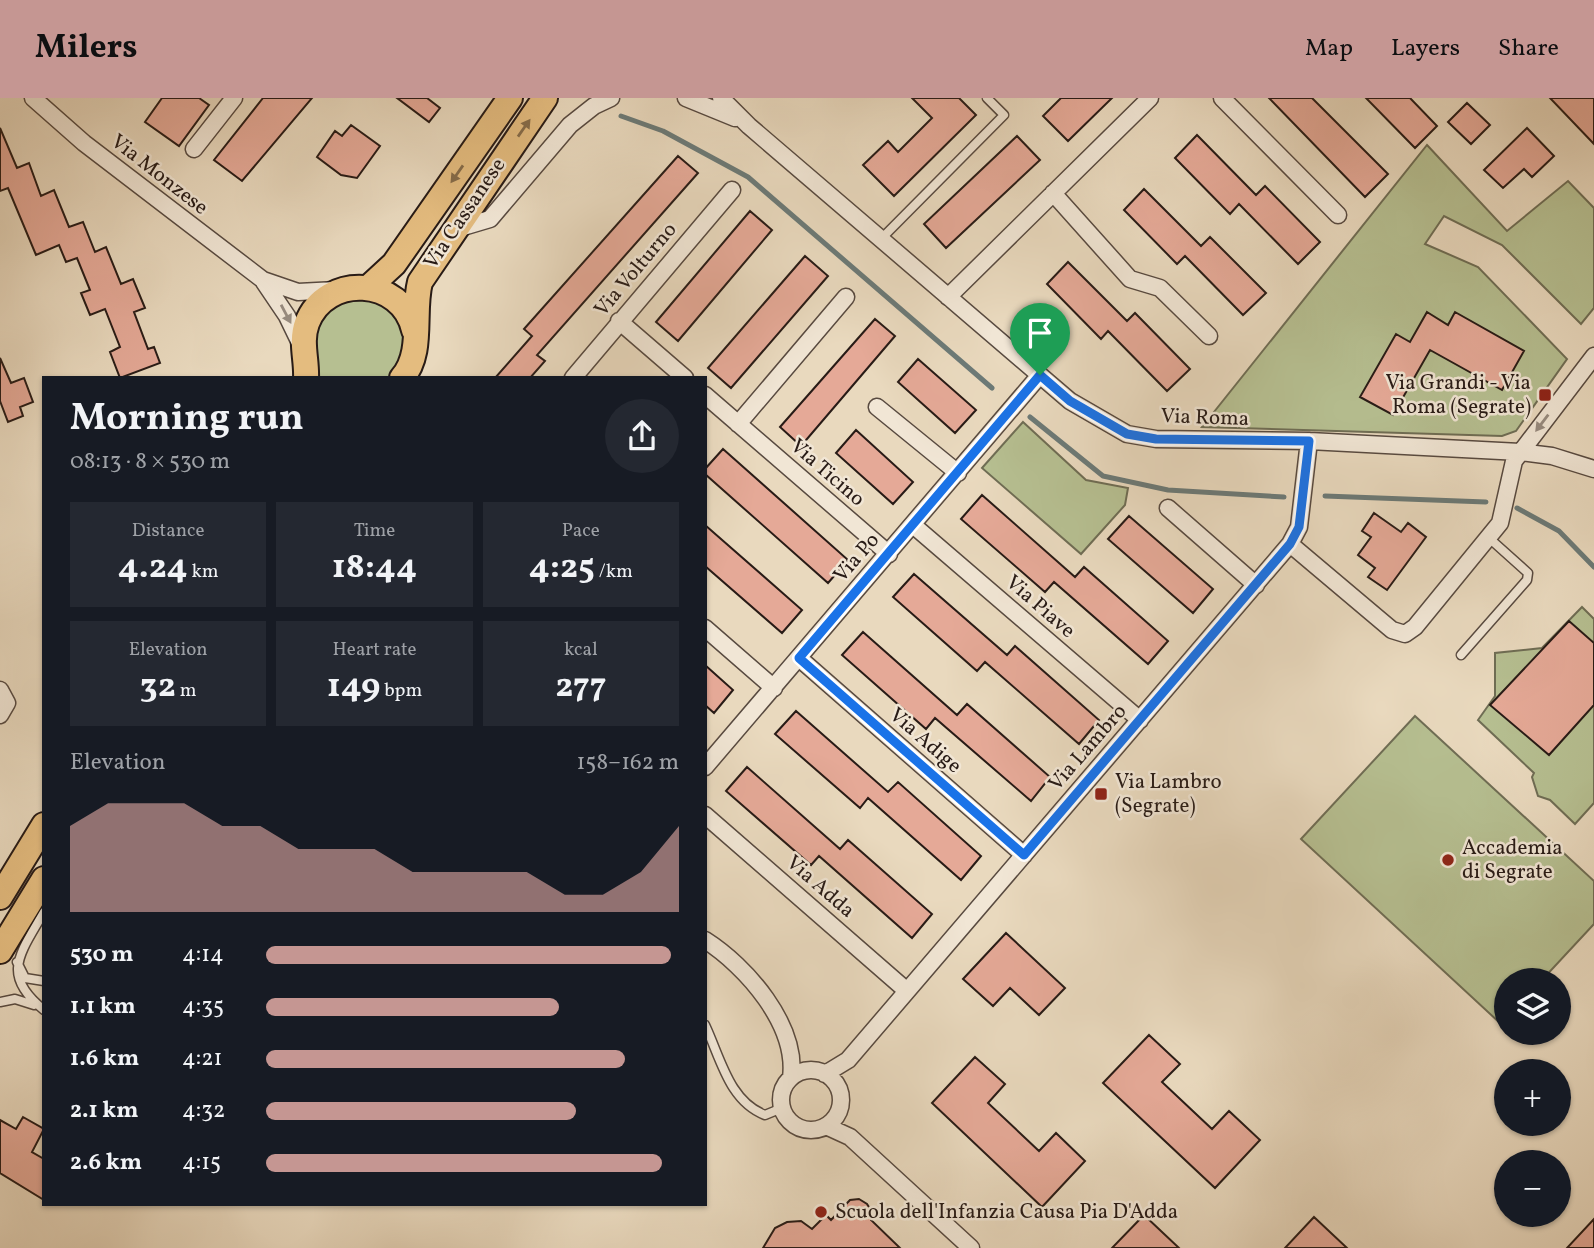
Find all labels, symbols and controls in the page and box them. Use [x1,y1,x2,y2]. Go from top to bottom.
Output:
text: Milers [35,26,138,72]
text: Map [1305,32,1353,66]
text: Layers [1391,32,1460,66]
text: Share [1498,32,1559,66]
one-way arrow [517,119,531,137]
street label: Via Monzese [104,128,214,222]
street label: Via Cassanese [417,153,513,275]
one-way arrow [450,165,464,183]
street label: Via Volturno [588,217,684,323]
pin [1010,303,1070,375]
one-way arrow [280,304,292,324]
icon: arrive [1021,314,1059,352]
place label: Via Grandi - Via Roma (Segrate) [1385,369,1531,422]
marker: Via Grandi - Via Roma (Segrate) [1537,387,1553,403]
text: Morning run [70,393,304,446]
button: share [605,399,679,473]
street label: Via Roma [1160,402,1250,434]
one-way arrow [1536,414,1550,432]
street label: Via Ticino [783,432,871,514]
text: 08:13 · 8 × 530 m [70,446,230,478]
text: Distance [132,518,205,544]
text: Time [354,518,395,544]
text: Pace [562,518,600,544]
street label: Via Po [827,527,887,589]
text: 4.24 [118,544,188,592]
text: 18:44 [332,544,417,592]
text: 4:25 [529,544,595,592]
text: km [188,559,219,585]
text: /km [595,559,633,585]
street label: Via Piave [999,569,1081,645]
text: Elevation [129,637,208,663]
text: Heart rate [333,637,416,663]
text: kcal [564,637,598,663]
text: 32 [140,663,176,711]
text: 149 [327,663,380,711]
text: 277 [555,663,606,711]
text: m [176,678,197,704]
text: bpm [380,678,422,704]
street label: Via Lambro [1042,698,1134,798]
street label: Via Adige [882,701,968,781]
text: Elevation [70,747,166,779]
text: 158–162 m [576,747,679,779]
place label: Via Lambro (Segrate) [1115,768,1222,821]
marker: Via Lambro (Segrate) [1093,786,1109,802]
place label: Accademia di Segrate [1462,834,1563,887]
street label: Via Adda [779,849,861,925]
marker: Accademia di Segrate [1440,852,1456,868]
text: 530 m [70,939,133,971]
text: 4:14 [182,939,224,971]
map controls [1494,968,1571,1227]
button: layers [1494,968,1571,1045]
text: 1.1 km [70,991,136,1023]
text: 4:35 [182,991,224,1023]
text: 1.6 km [70,1043,139,1075]
text: 4:21 [182,1043,222,1075]
button: + [1494,1059,1571,1136]
text: 2.1 km [70,1095,139,1127]
text: 4:32 [182,1095,225,1127]
text: 2.6 km [70,1147,142,1179]
text: 4:15 [182,1147,221,1179]
button: − [1494,1150,1571,1227]
place label: Scuola dell'Infanzia Causa Pia D'Adda [835,1198,1178,1227]
marker: Scuola dell'Infanzia Causa Pia D'Adda [813,1204,829,1220]

